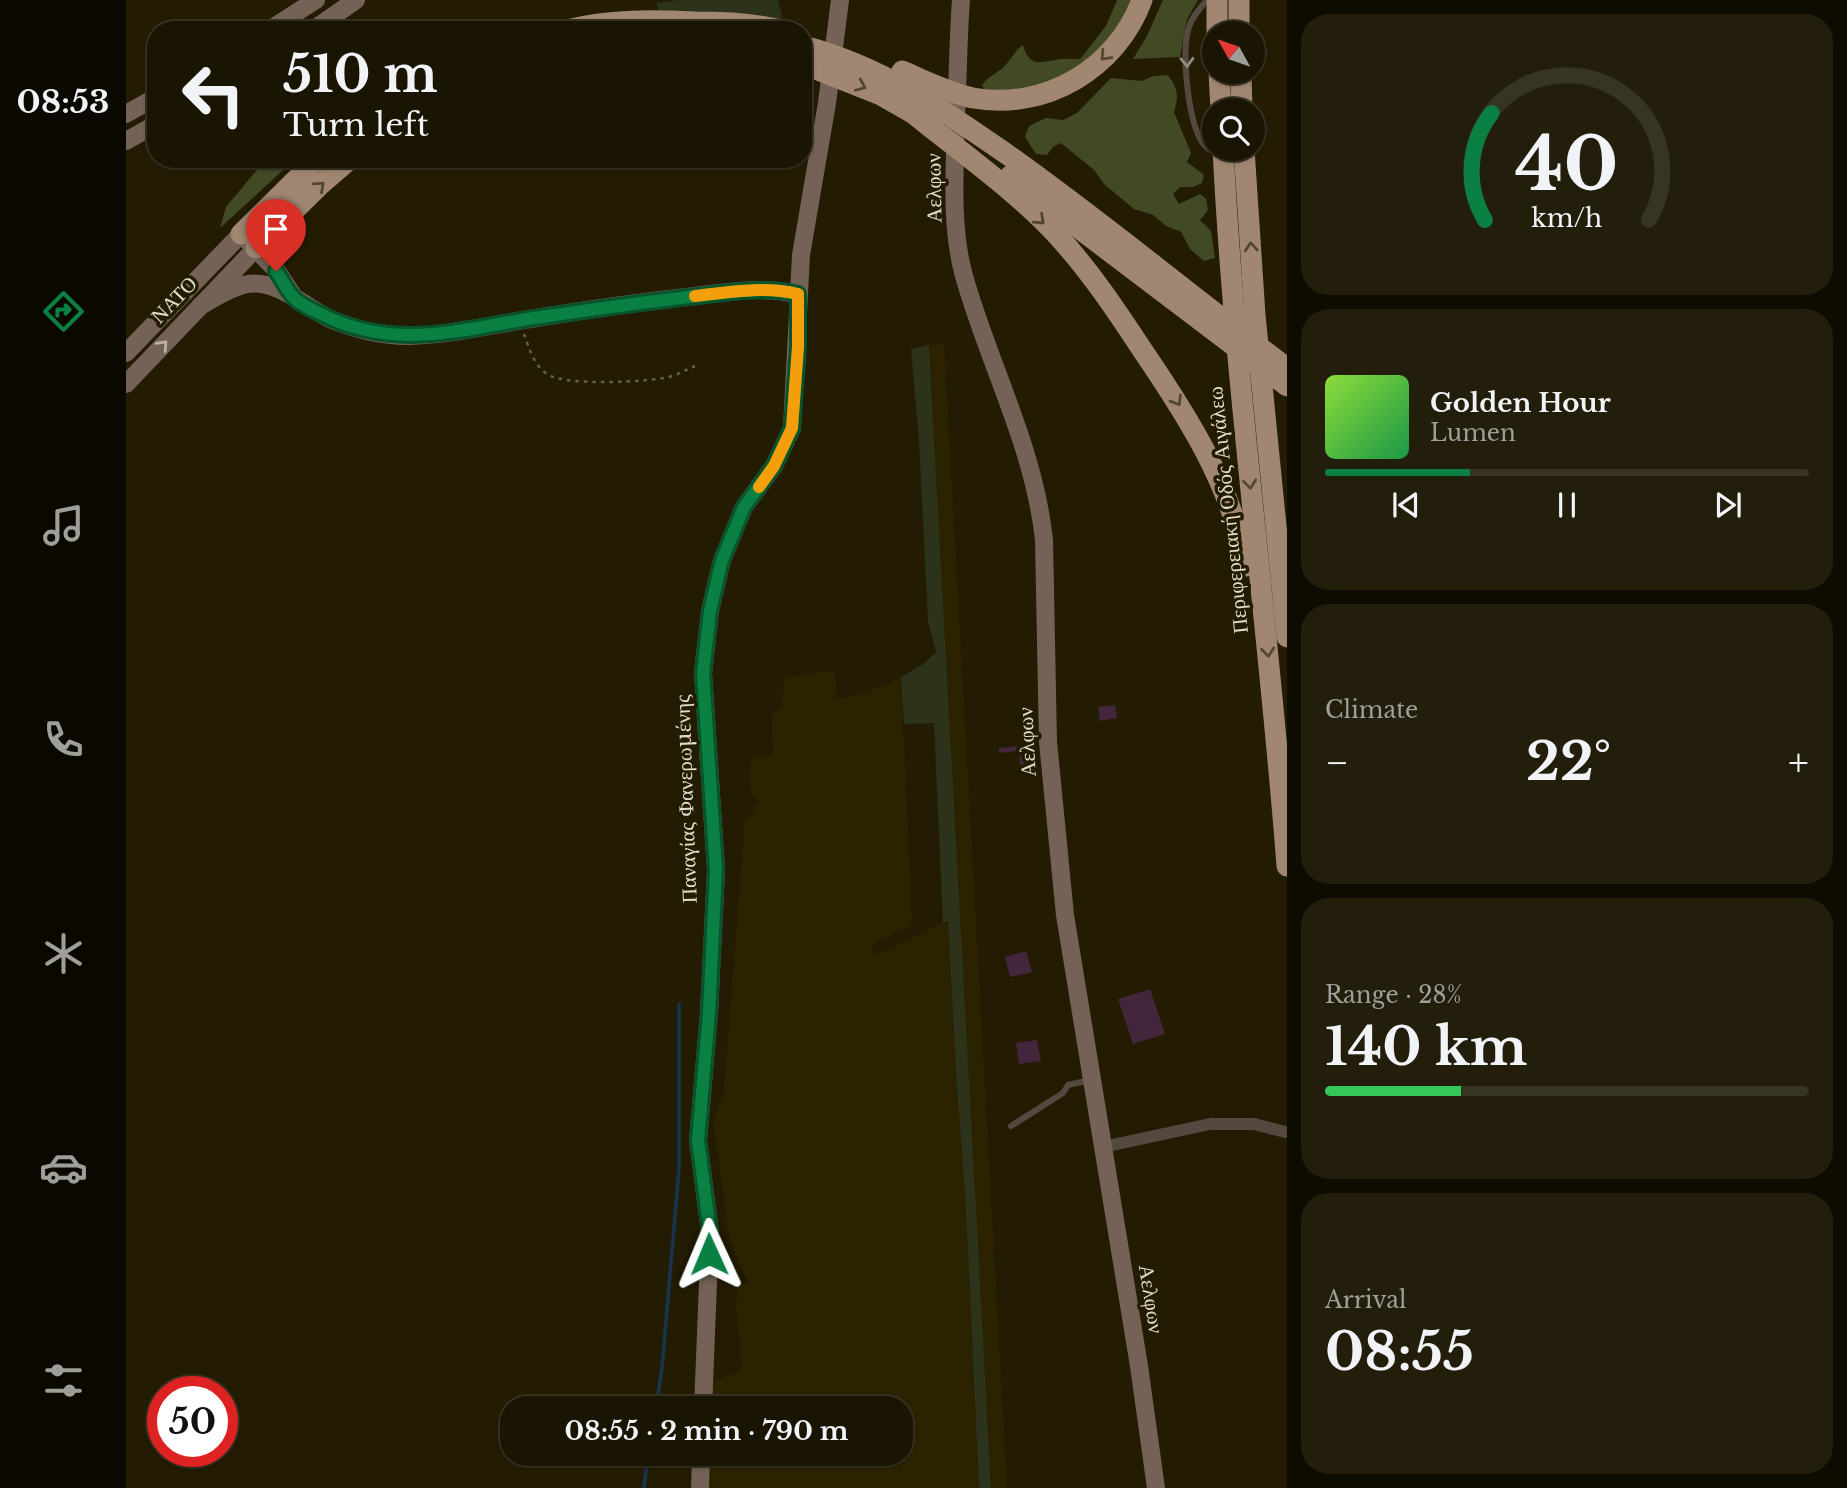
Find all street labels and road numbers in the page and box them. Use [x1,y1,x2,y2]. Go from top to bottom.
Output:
street label: Αελφων [920,153,948,223]
street label: ΝΑΤΟ [145,271,203,329]
street label: Περιφερειακή Οδός Αιγάλεω [1202,385,1254,635]
street label: Παναγίας Φανερωμένης [669,694,703,904]
street label: Αελφων [1012,707,1042,777]
street label: Αελφων [1133,1263,1169,1335]

